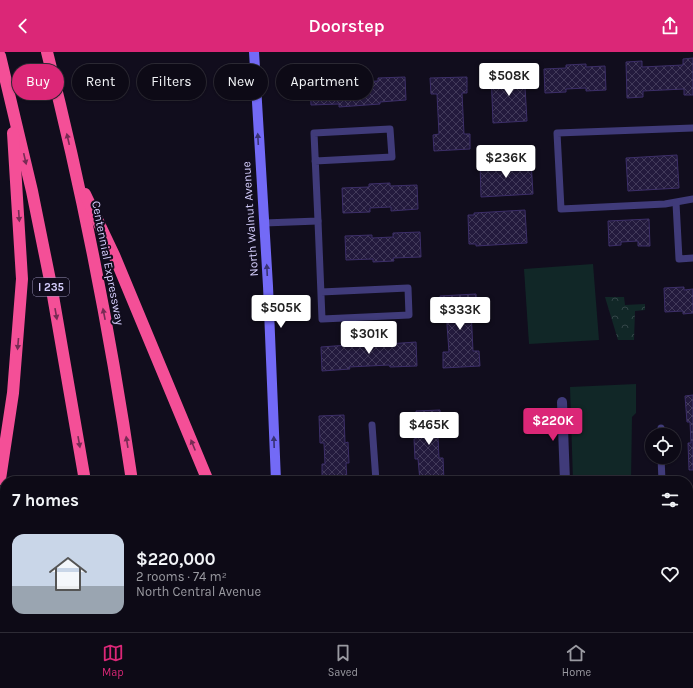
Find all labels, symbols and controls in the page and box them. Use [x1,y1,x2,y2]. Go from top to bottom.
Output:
icon: back [12,15,34,37]
text: Doorstep [308,15,385,37]
icon: share [659,15,681,37]
pin: $508K [481,63,537,97]
chip: Buy [12,64,64,100]
chip: Rent [72,64,129,100]
chip: Filters [137,64,206,100]
chip: New [214,64,268,100]
chip: Apartment [276,64,373,100]
text: $508K [488,68,530,83]
one-way arrow [255,132,261,145]
one-way arrow [65,133,71,145]
pin: $236K [478,145,534,179]
text: $236K [485,150,527,165]
one-way arrow [22,153,28,165]
street label: North Walnut Avenue [239,161,261,277]
street label: Centennial Expressway [89,200,127,327]
one-way arrow [15,210,22,222]
one-way arrow [263,264,270,276]
road number: I 235 [33,278,69,296]
pin: $505K [253,295,309,329]
pin: $333K [432,297,488,331]
text: $505K [261,300,301,315]
text: $333K [439,302,481,317]
one-way arrow [54,308,60,320]
one-way arrow [101,308,107,320]
pin: $301K [341,321,397,355]
text: $301K [350,326,388,341]
one-way arrow [15,338,21,350]
pin: $220K [525,408,581,442]
pin: $465K [401,412,457,446]
text: $220K [532,413,574,428]
text: $465K [409,417,449,432]
map controls [645,428,681,464]
button: locate [645,428,681,464]
one-way arrow [76,436,82,448]
one-way arrow [124,436,130,449]
one-way arrow [271,436,278,448]
one-way arrow [190,439,196,450]
icon: filters [659,489,681,511]
text: 7 homes [12,490,79,510]
text: $220,000 [136,549,216,569]
icon: home [44,550,92,598]
icon: heart [659,563,681,585]
text: 2 rooms · 74 m² [136,569,227,584]
text: North Central Avenue [136,584,261,599]
tab: Map [102,642,124,679]
tab: Saved [328,642,358,679]
tab: Home [562,642,591,679]

